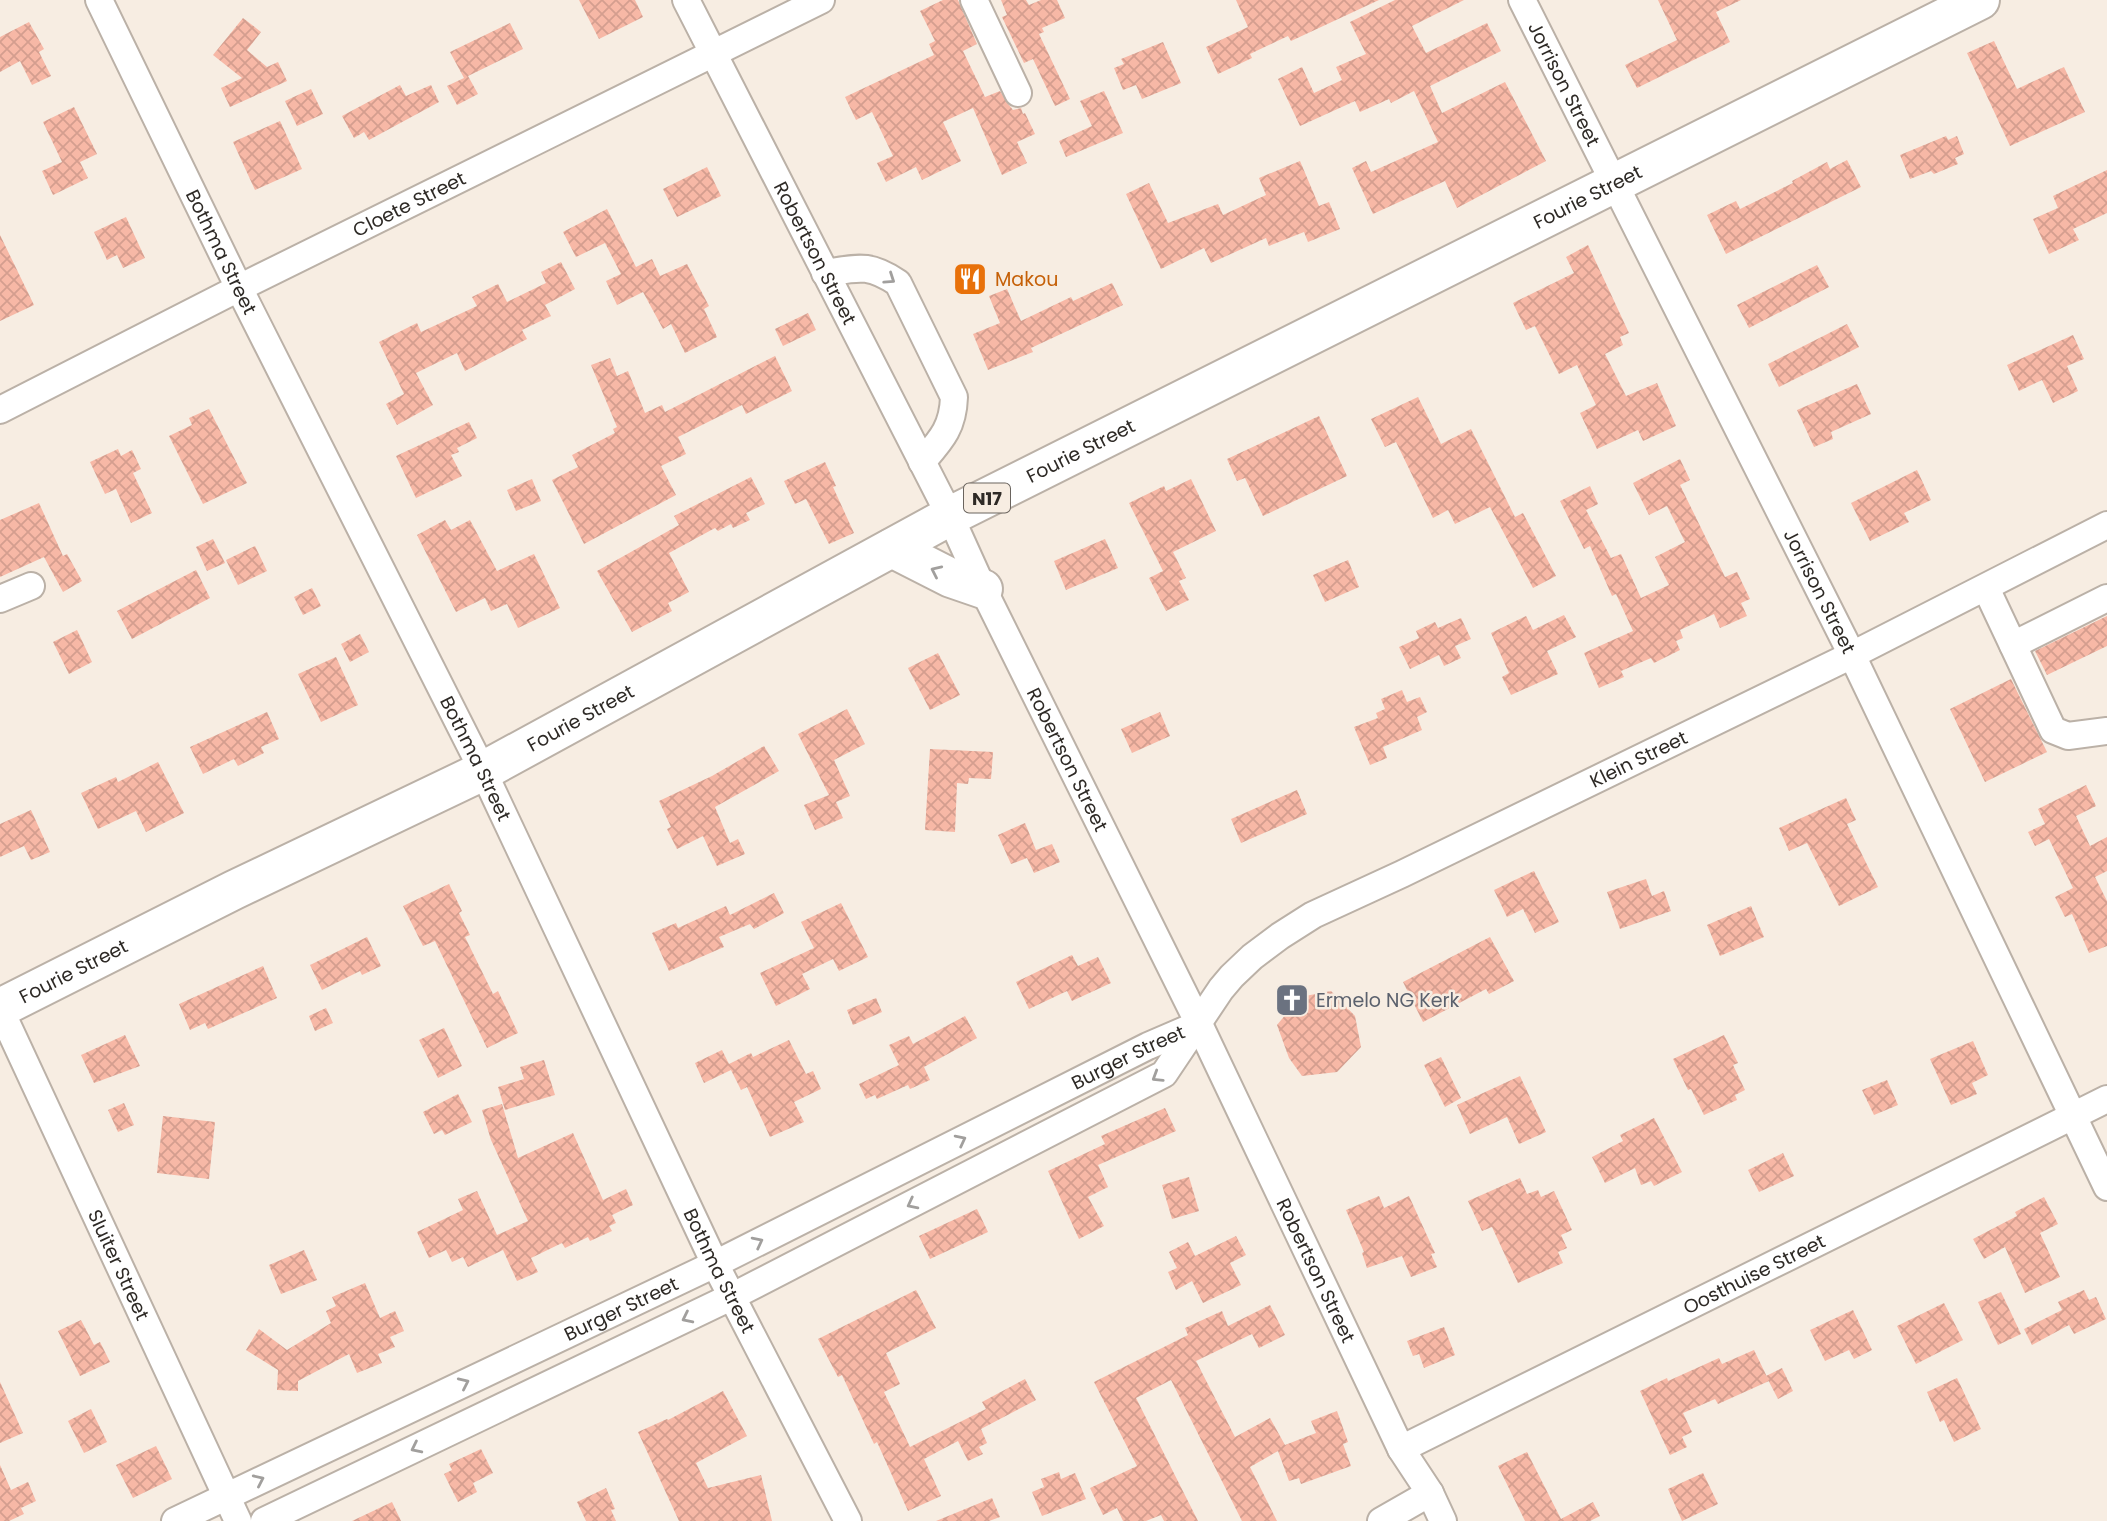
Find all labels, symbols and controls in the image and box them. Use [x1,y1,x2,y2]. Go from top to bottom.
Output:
street label: Jorrison Street [1522,17,1607,151]
street label: Fourie Street [1528,158,1646,235]
street label: Cloete Street [348,165,470,243]
street label: Robertson Street [767,177,863,329]
street label: Bothma Street [180,185,264,319]
restaurant icon: Makou [951,260,989,298]
place label: Makou [995,266,1058,293]
one-way arrow [882,271,895,283]
street label: Fourie Street [1022,412,1139,489]
road number: N17 [964,484,1010,512]
street label: Jorrison Street [1777,524,1863,658]
one-way arrow [931,565,943,579]
street label: Fourie Street [522,678,639,758]
street label: Robertson Street [1021,683,1115,836]
street label: Bothma Street [434,691,518,825]
street label: Klein Street [1585,724,1692,794]
street label: Fourie Street [14,932,132,1010]
church icon: Ermelo NG Kerk [1273,981,1311,1019]
place label: Ermelo NG Kerk [1316,987,1460,1014]
street label: Burger Street [1066,1018,1189,1096]
one-way arrow [1152,1068,1165,1081]
one-way arrow [954,1135,966,1148]
street label: Robertson Street [1270,1193,1362,1347]
one-way arrow [907,1196,919,1210]
street label: Bothma Street [677,1204,762,1338]
street label: Sluiter Street [81,1205,156,1325]
street label: Oosthuise Street [1678,1227,1830,1321]
one-way arrow [751,1237,763,1251]
street label: Burger Street [560,1270,683,1347]
one-way arrow [682,1310,694,1324]
one-way arrow [457,1377,469,1391]
one-way arrow [411,1440,423,1454]
one-way arrow [252,1474,264,1488]

